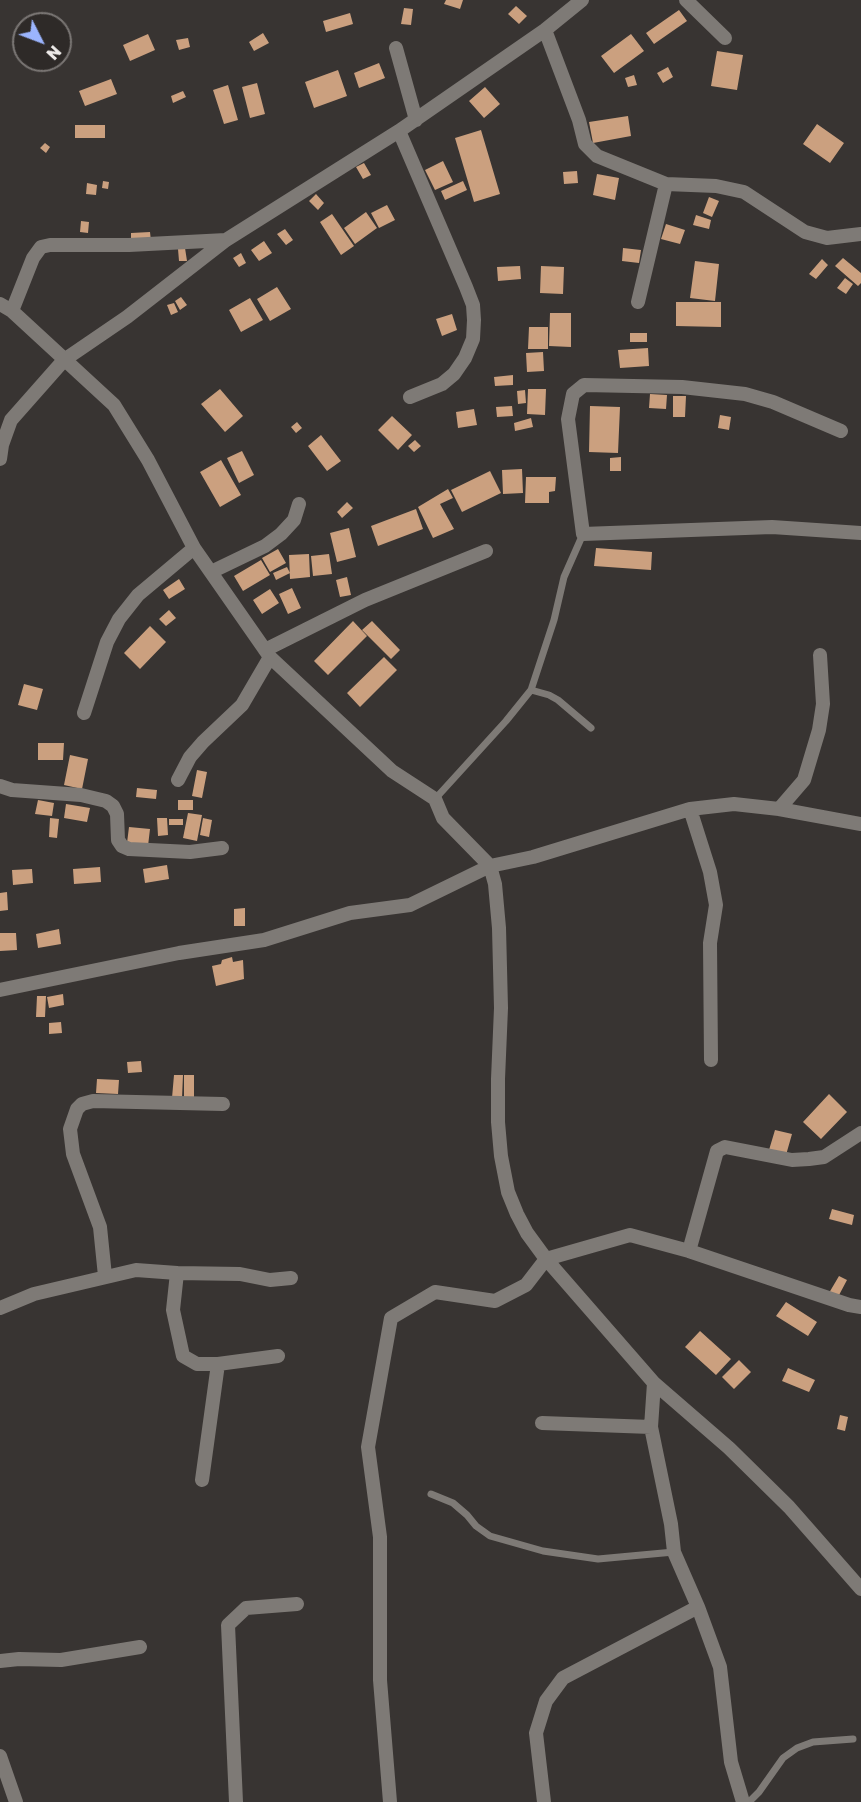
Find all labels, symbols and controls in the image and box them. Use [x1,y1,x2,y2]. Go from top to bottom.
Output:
north arrow [12,12,72,72]
text: N [42,41,65,64]

